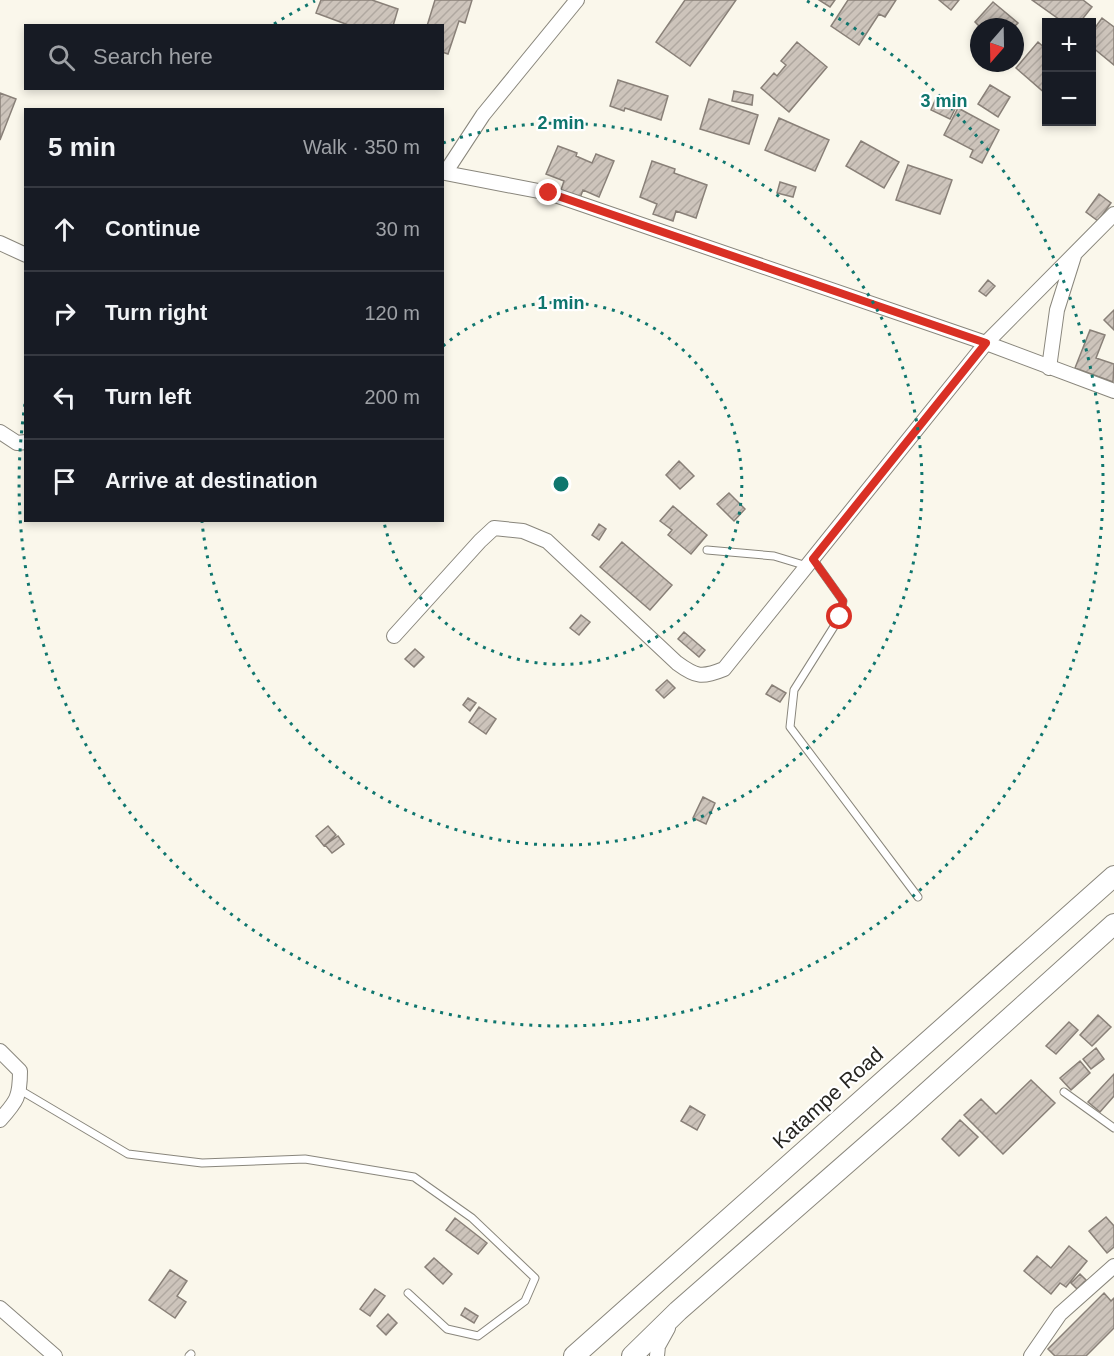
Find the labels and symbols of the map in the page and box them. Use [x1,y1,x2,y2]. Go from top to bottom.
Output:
north arrow [970,18,1024,72]
text: 3 min [920,91,968,111]
text: 2 min [537,113,585,133]
route end [535,179,561,205]
text: 1 min [537,293,585,313]
centre of rings [551,474,571,494]
route start [826,603,852,629]
street label: Katampe Road [768,1042,887,1153]

